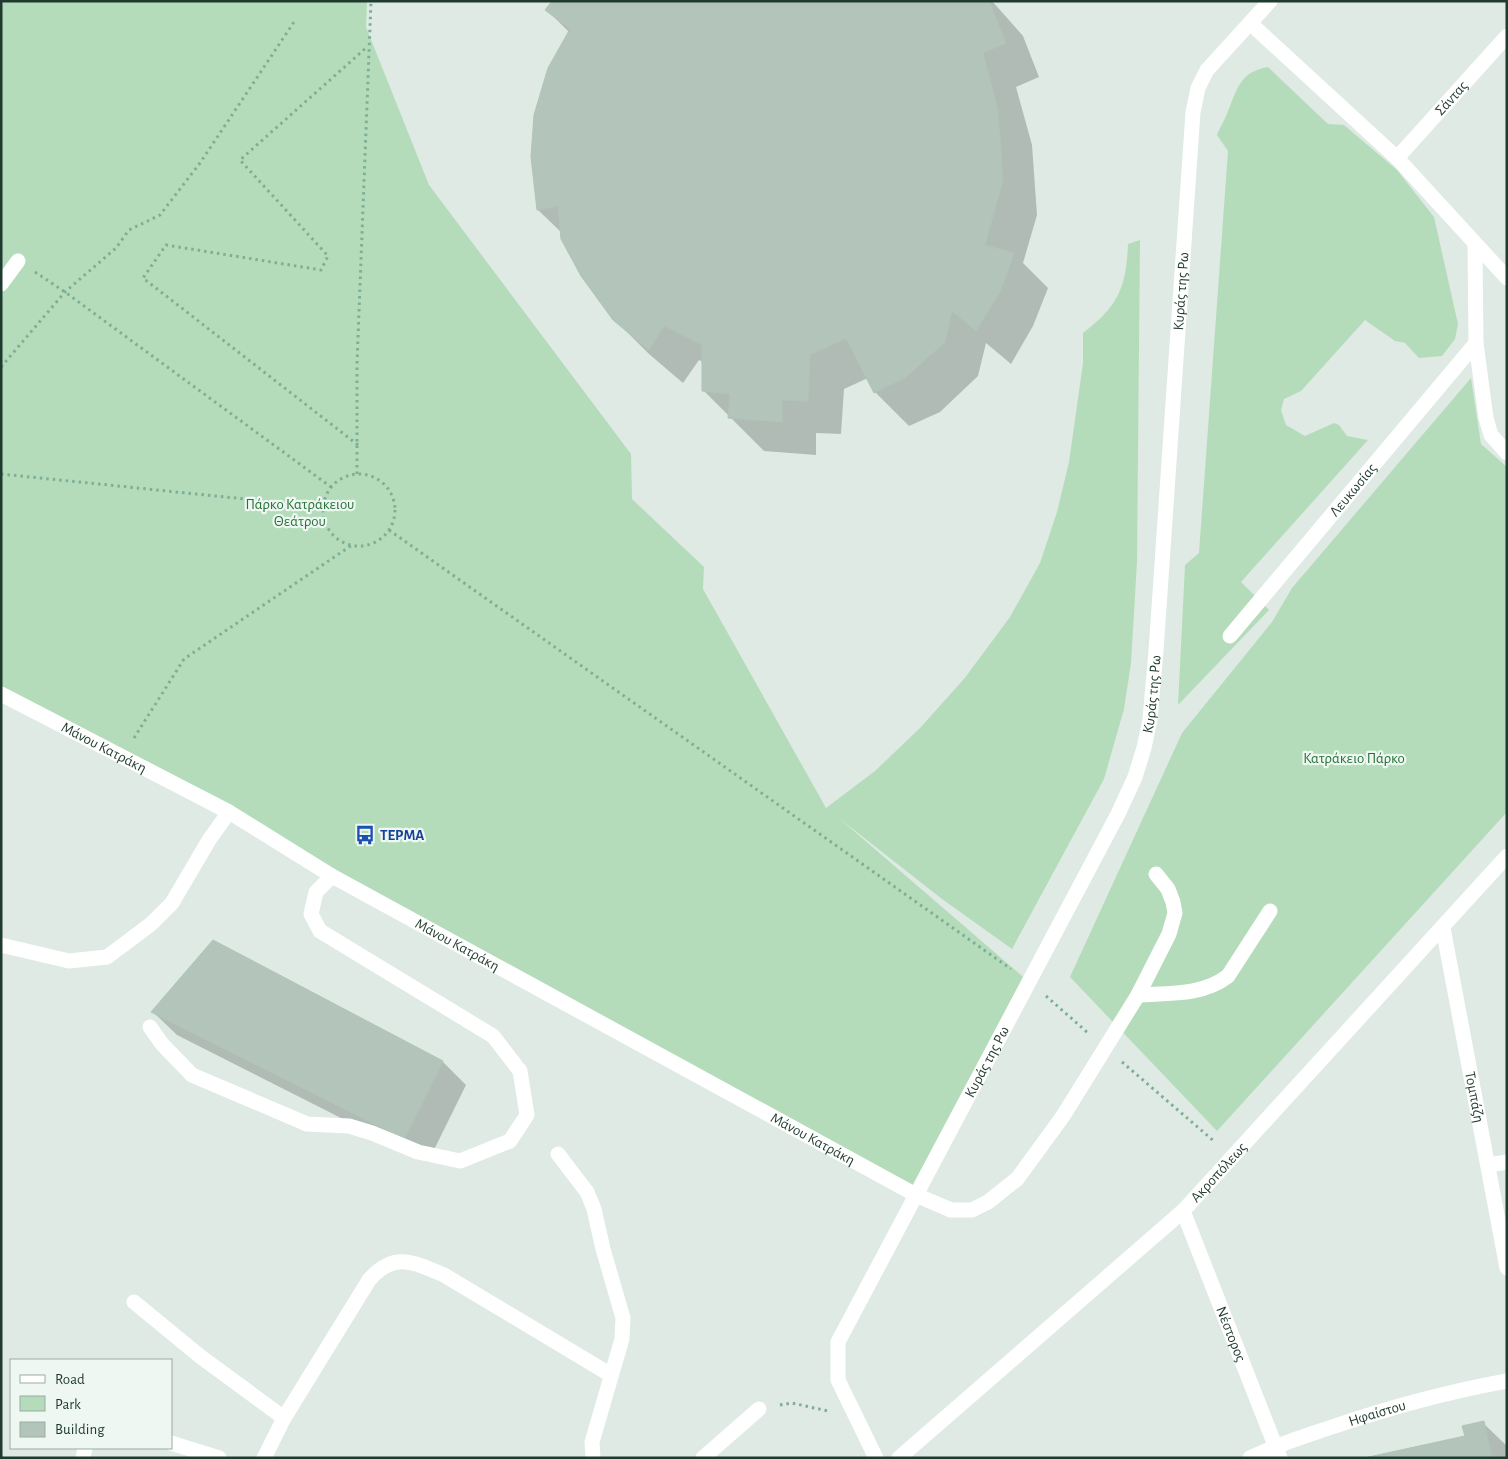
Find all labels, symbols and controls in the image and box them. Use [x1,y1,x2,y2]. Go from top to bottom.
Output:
street label: Σάντας [1432,78,1471,118]
street label: Κυράς της Ρω [1171,251,1191,331]
street label: Λευκωσίας [1326,460,1379,519]
park label: Πάρκο Κατράκειου Θεάτρου [245,497,355,529]
street label: Κυράς της Ρω [1140,654,1163,735]
street label: Μάνου Κατράκη [59,719,149,775]
park label: Κατράκειο Πάρκο [1303,751,1405,766]
bus stop icon: ΤΕΡΜΑ [354,824,376,846]
place label: ΤΕΡΜΑ [380,828,424,843]
street label: Μάνου Κατράκη [413,916,502,974]
street label: Κυράς της Ρω [962,1023,1012,1100]
street label: Τομπάζη [1463,1070,1487,1124]
street label: Μάνου Κατράκη [768,1110,858,1168]
street label: Ακροπόλεως [1188,1139,1249,1205]
street label: Νέστορος [1214,1304,1249,1364]
legend [10,1359,172,1449]
text: Road [55,1372,85,1387]
text: Park [55,1397,81,1412]
street label: Ηφαίστου [1347,1397,1407,1429]
text: Building [55,1422,105,1437]

